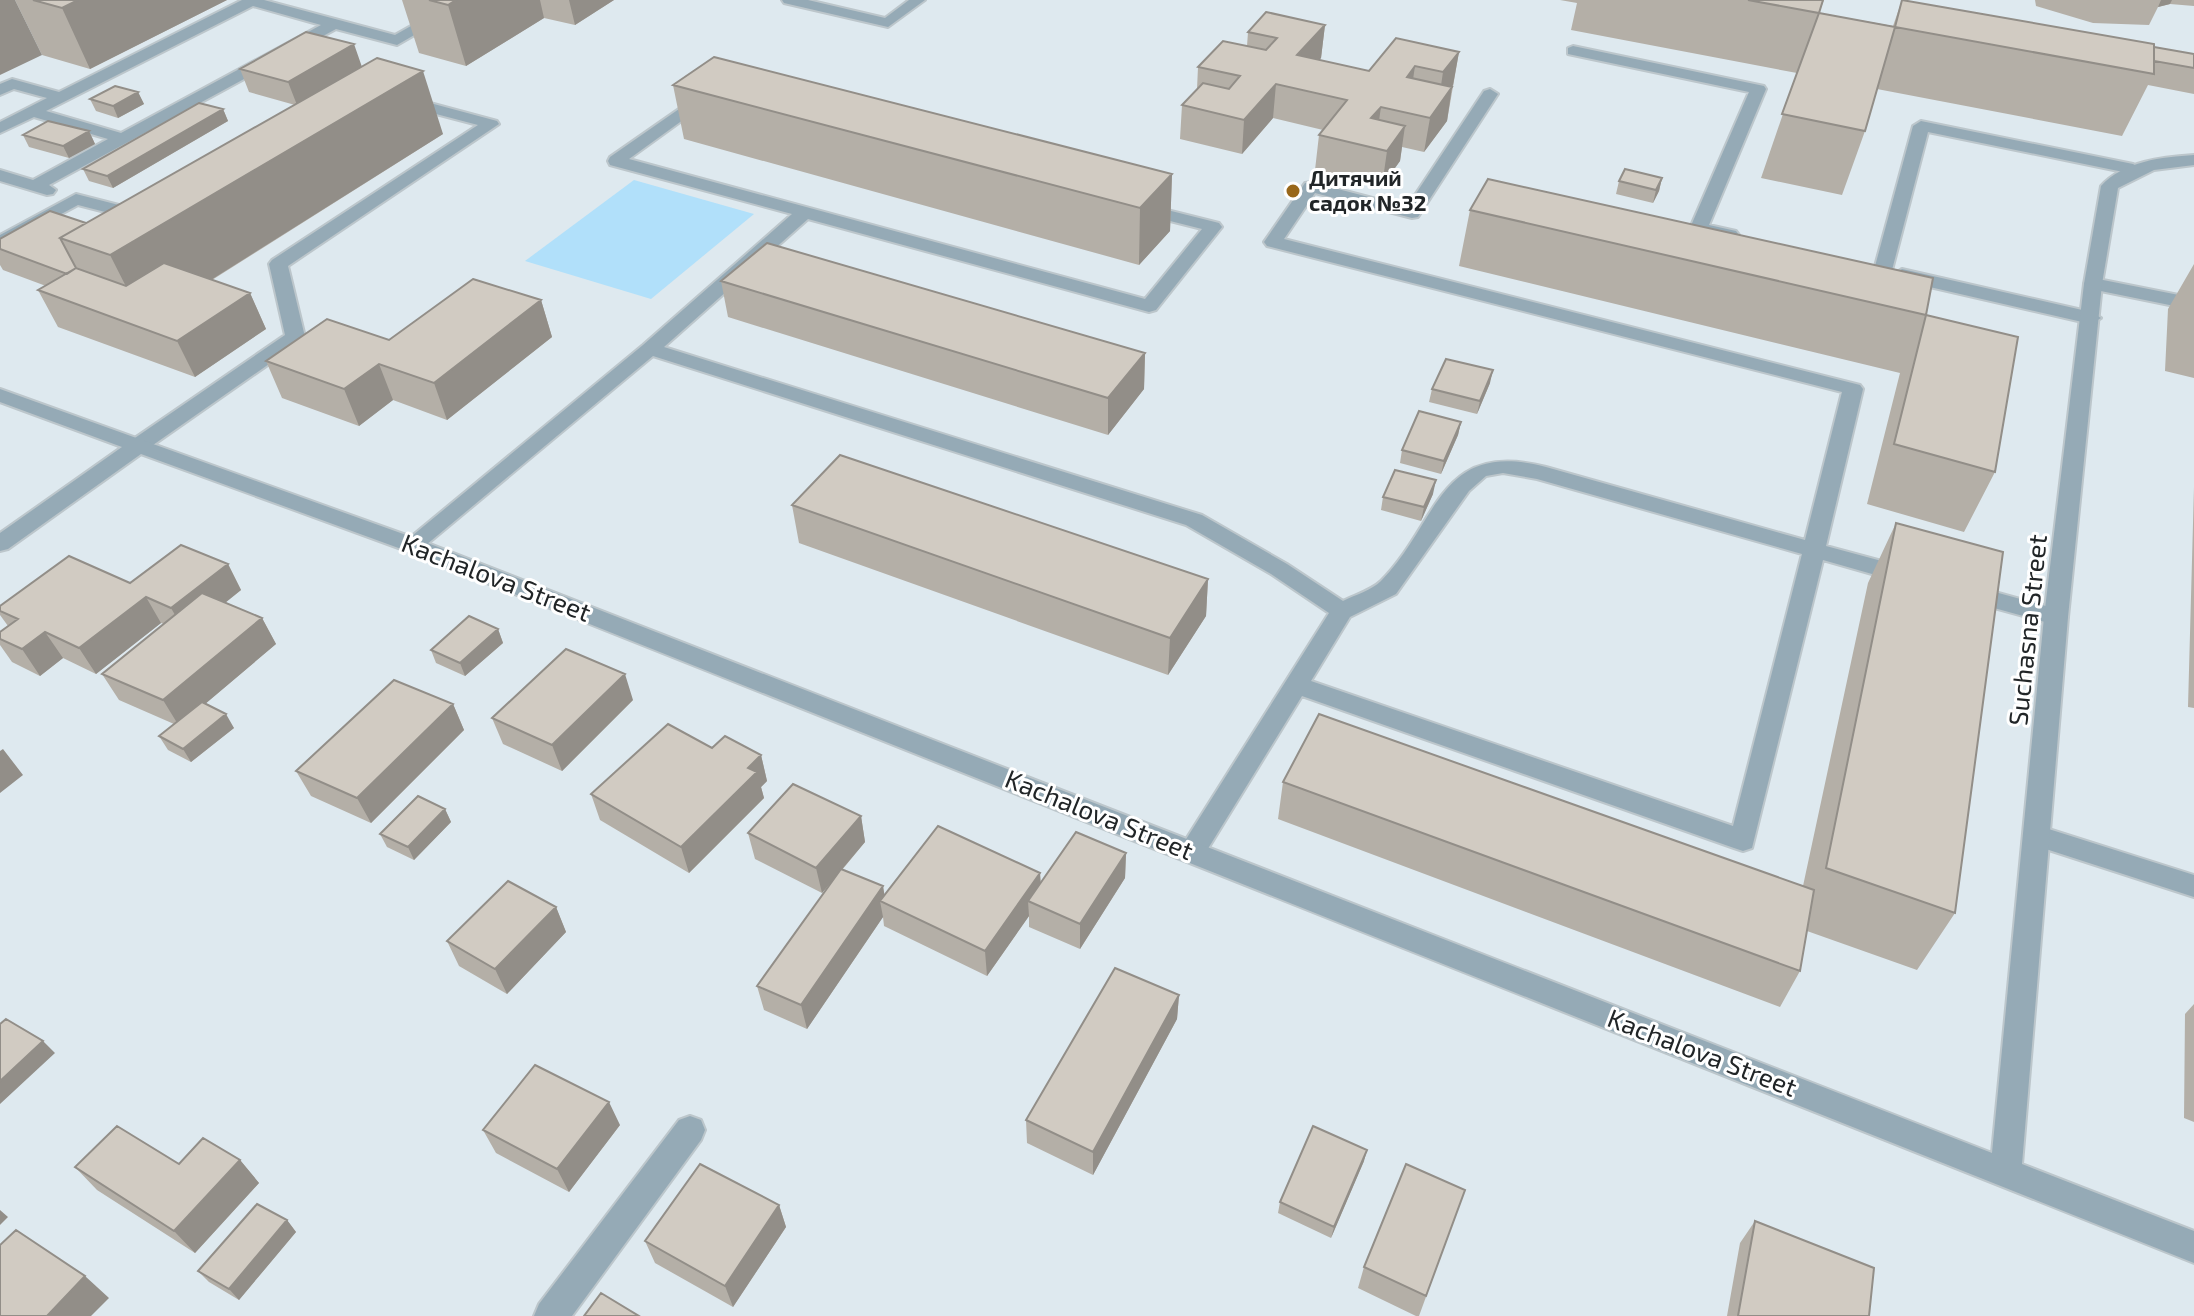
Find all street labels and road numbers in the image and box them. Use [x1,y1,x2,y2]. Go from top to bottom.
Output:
street label: Kachalova Street [398,526,596,627]
street label: Suchasna Street [2001,533,2052,727]
street label: Kachalova Street [1001,762,1198,865]
street label: Kachalova Street [1604,1001,1802,1102]

